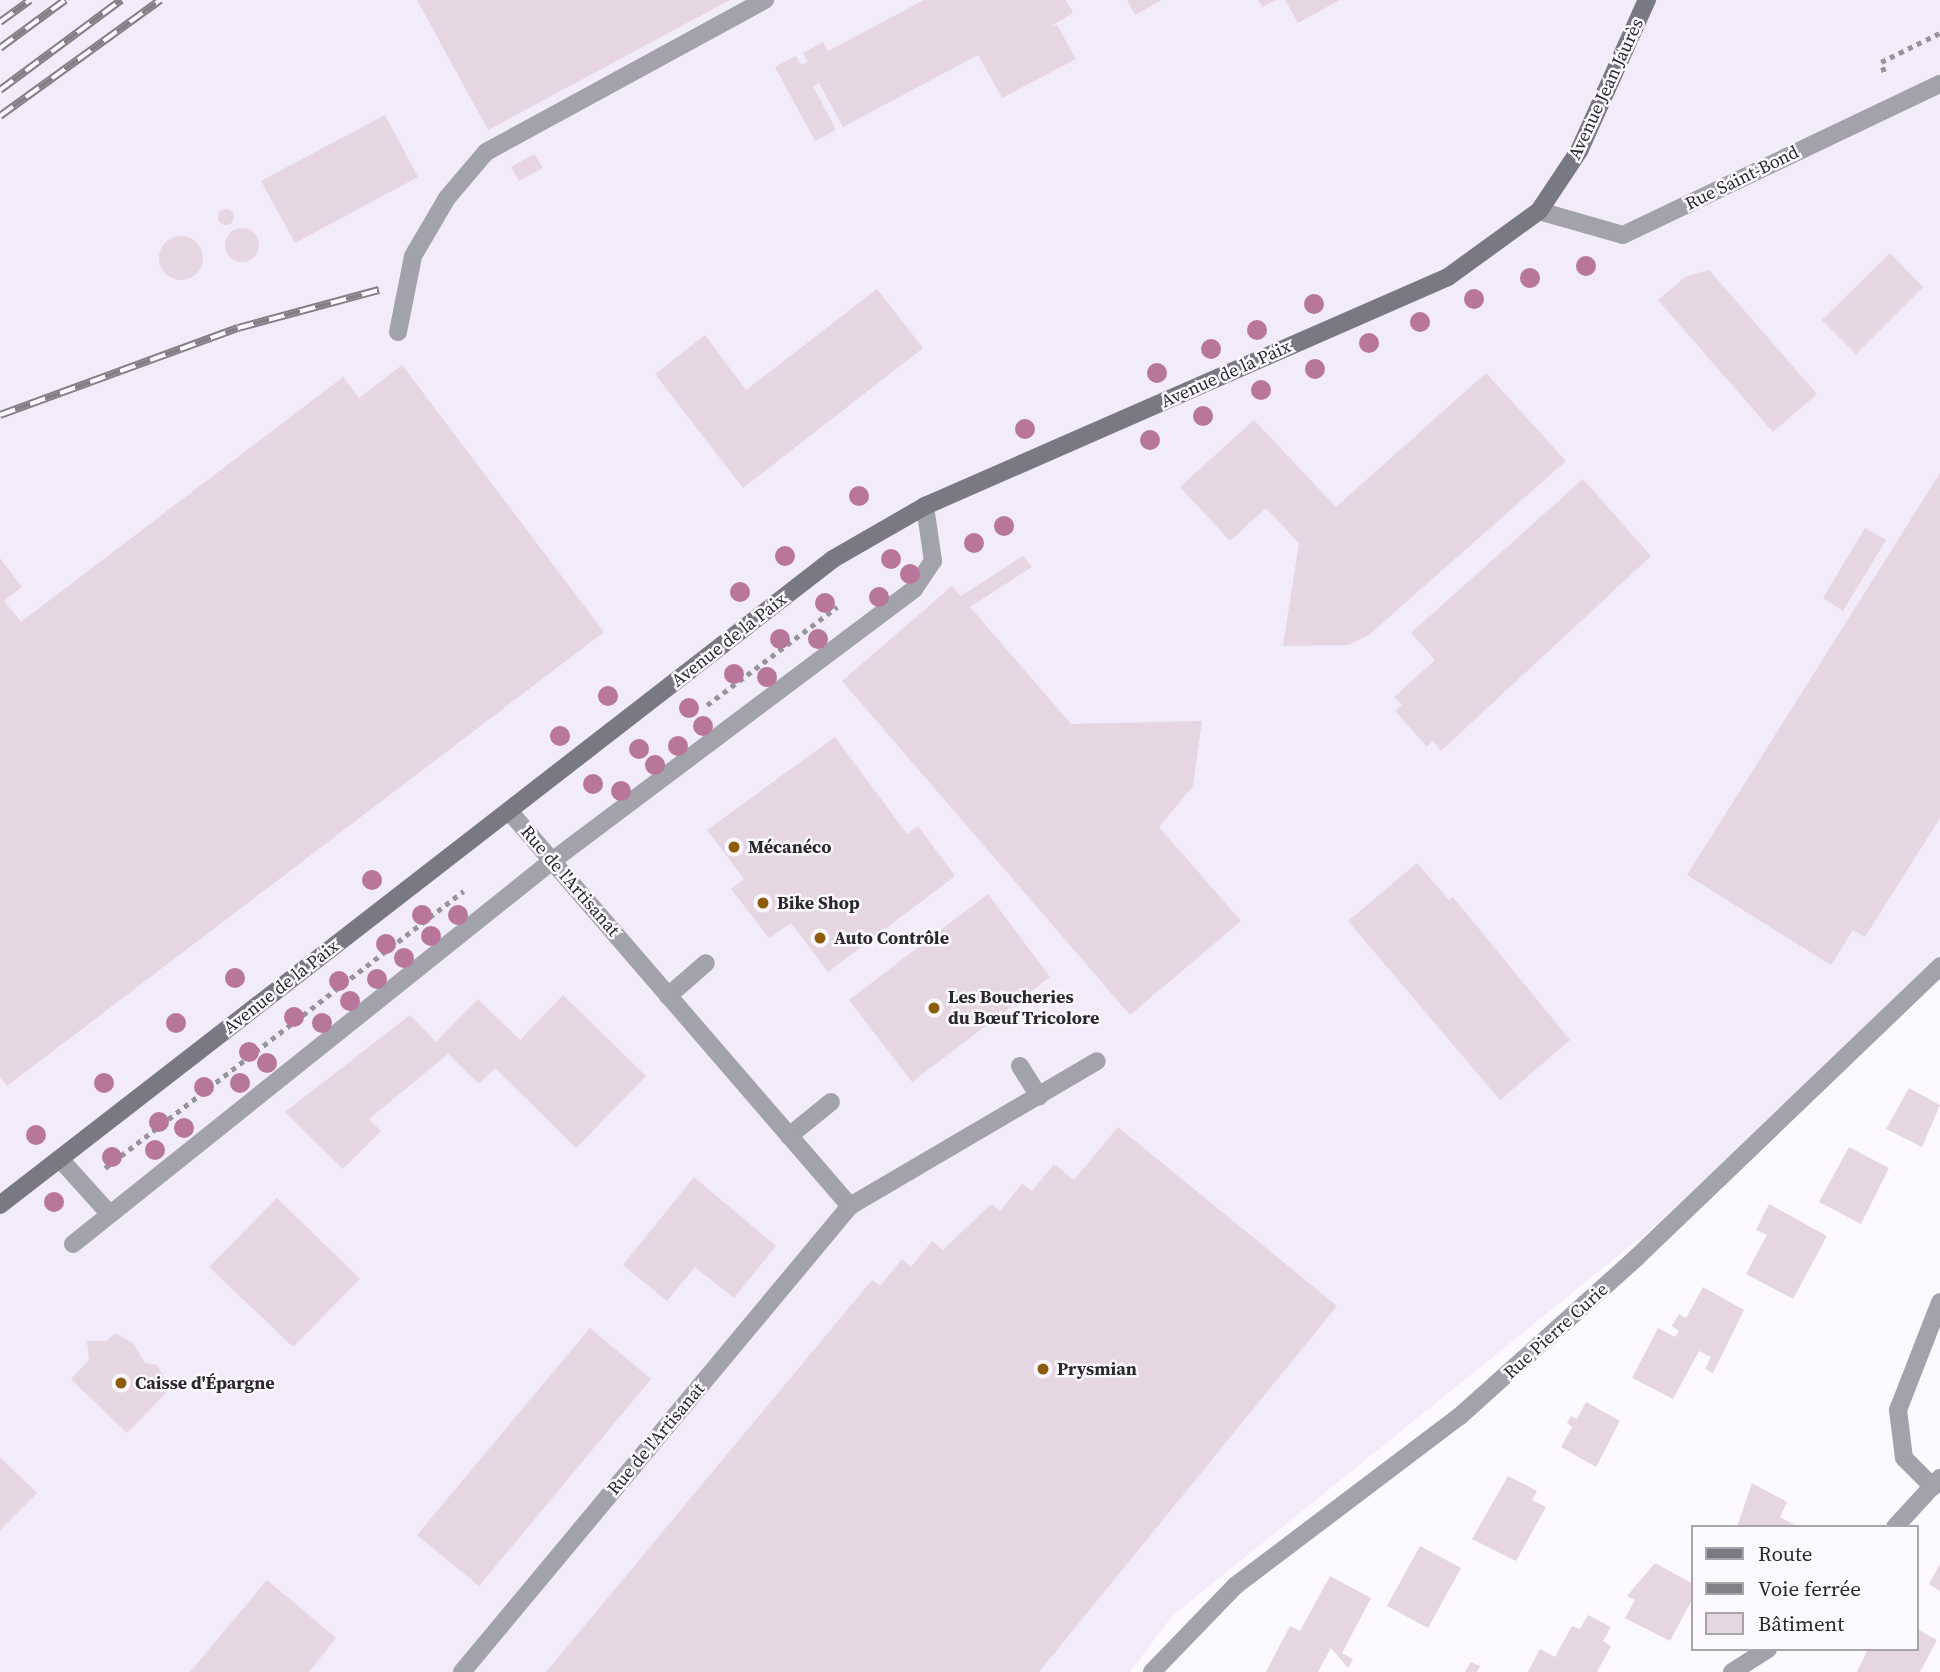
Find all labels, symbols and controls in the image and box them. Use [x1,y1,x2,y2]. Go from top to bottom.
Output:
street label: Avenue Jean Jaurès [1564,15,1648,163]
street label: Rue Saint-Bond [1682,141,1802,215]
street label: Avenue de la Paix [1158,336,1294,412]
street label: Avenue de la Paix [667,588,791,692]
street label: Rue de l'Artisanat [516,821,624,941]
place label: Mécanéco [748,836,831,858]
marker: Mécanéco [726,839,742,855]
place label: Bike Shop [777,892,860,914]
marker: Bike Shop [755,895,771,911]
place label: Auto Contrôle [834,927,949,949]
marker: Auto Contrôle [812,930,828,946]
street label: Avenue de la Paix [219,935,343,1039]
place label: Les Boucheries du Bœuf Tricolore [948,987,1099,1030]
marker: Les Boucheries du Bœuf Tricolore [926,1000,942,1016]
street label: Rue Pierre Curie [1499,1279,1613,1383]
place label: Prysmian [1057,1358,1137,1380]
marker: Prysmian [1035,1361,1051,1377]
place label: Caisse d'Épargne [135,1372,275,1394]
marker: Caisse d'Épargne [113,1375,129,1391]
street label: Rue de l'Artisanat [603,1379,709,1499]
legend [1692,1525,1919,1651]
text: Route [1758,1539,1813,1568]
text: Voie ferrée [1758,1574,1861,1603]
text: Bâtiment [1758,1609,1844,1638]

